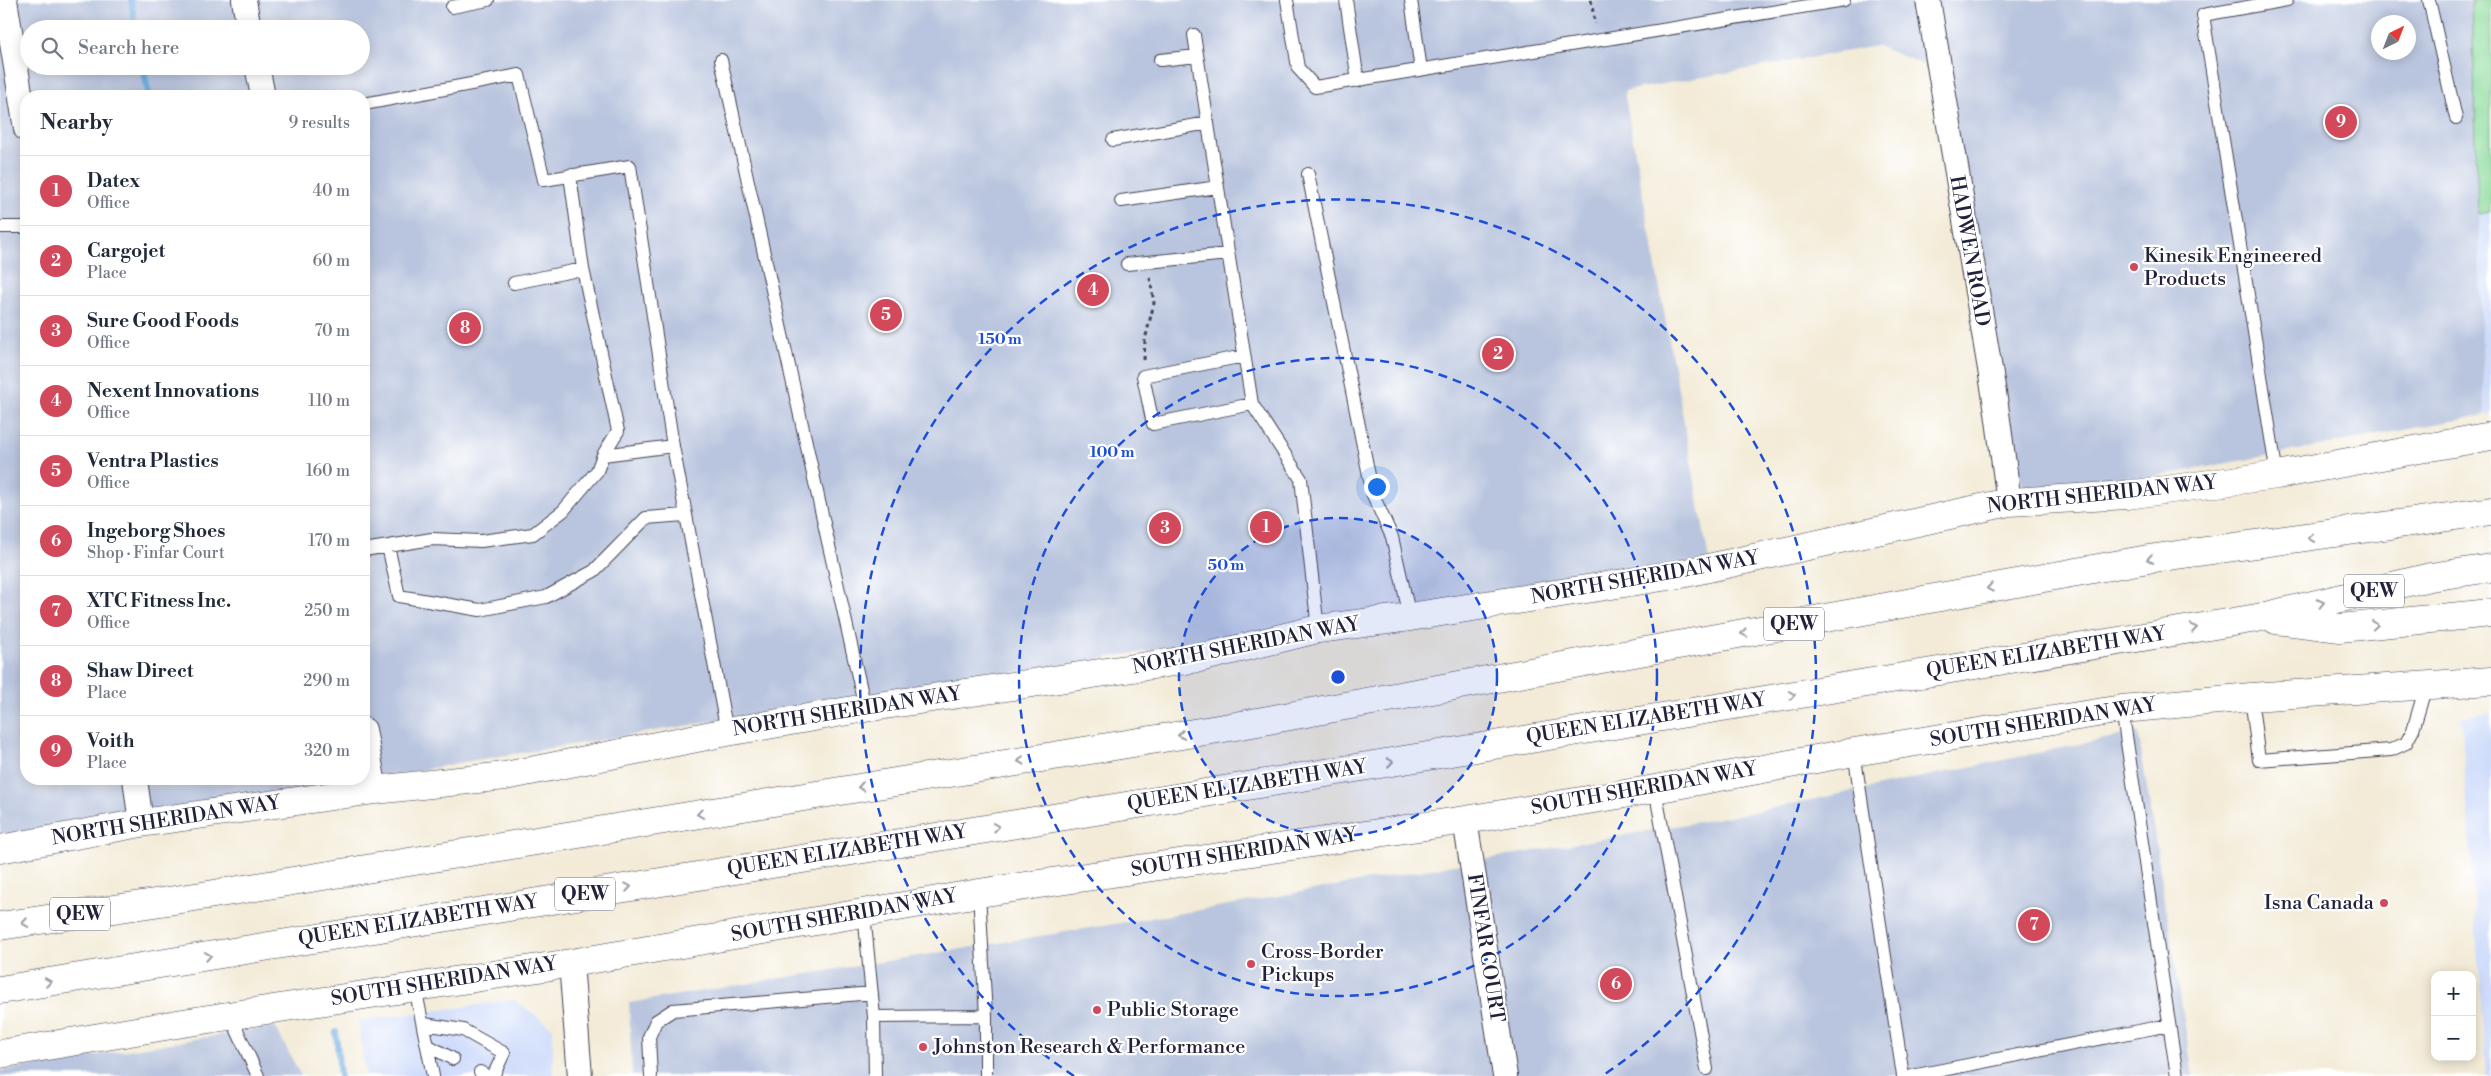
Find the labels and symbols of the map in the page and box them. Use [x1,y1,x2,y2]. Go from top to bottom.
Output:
north arrow [2371,15,2416,60]
pin: 9 [2325,103,2357,141]
street label: HADWEN ROAD [1943,174,1995,328]
place label: Kinesik Engineered Products [2144,244,2323,292]
marker: Kinesik Engineered Products [2128,261,2140,273]
pin: 4 [1077,271,1109,309]
pin: 5 [870,296,902,334]
pin: 8 [449,309,481,347]
text: 150 m [978,330,1022,349]
pin: 2 [1482,335,1514,373]
text: 100 m [1090,443,1135,462]
street label: NORTH SHERIDAN WAY [1986,470,2219,519]
your location [1364,474,1390,500]
pin: 1 [1250,508,1282,546]
pin: 3 [1149,509,1181,547]
one-way arrow [2307,532,2315,543]
street label: NORTH SHERIDAN WAY [1529,545,1762,610]
one-way arrow [2146,554,2154,564]
text: 50 m [1208,556,1244,575]
road number: QEW [2344,574,2404,608]
one-way arrow [1986,583,1994,593]
one-way arrow [2317,598,2326,609]
road number: QEW [1764,608,1824,640]
street label: NORTH SHERIDAN WAY [1130,612,1363,680]
one-way arrow [2371,620,2379,631]
street label: QUEEN ELIZABETH WAY [1924,622,2169,684]
one-way arrow [2189,624,2198,634]
one-way arrow [1740,627,1749,638]
centre of rings [1329,668,1347,686]
street label: NORTH SHERIDAN WAY [731,681,964,742]
street label: QUEEN ELIZABETH WAY [1524,688,1769,750]
one-way arrow [1787,691,1796,701]
street label: SOUTH SHERIDAN WAY [1928,693,2159,753]
one-way arrow [1177,729,1186,739]
one-way arrow [1017,755,1025,766]
street label: QUEEN ELIZABETH WAY [1125,755,1370,817]
street label: SOUTH SHERIDAN WAY [1529,757,1760,821]
one-way arrow [1385,758,1394,768]
one-way arrow [856,782,865,792]
street label: NORTH SHERIDAN WAY [50,790,283,851]
one-way arrow [696,808,705,818]
street label: QUEEN ELIZABETH WAY [725,820,970,882]
one-way arrow [991,823,1000,833]
street label: SOUTH SHERIDAN WAY [1129,823,1360,883]
street label: FINFAR COURT [1461,872,1509,1024]
road number: QEW [555,878,615,911]
one-way arrow [624,883,632,893]
street label: SOUTH SHERIDAN WAY [729,884,960,948]
street label: QUEEN ELIZABETH WAY [296,890,541,952]
place label: Isna Canada [2264,891,2375,916]
marker: Isna Canada [2378,897,2390,909]
road number: QEW [50,898,110,931]
pin: 7 [2018,906,2050,944]
one-way arrow [20,917,29,927]
place label: Cross-Border Pickups [1261,940,1384,988]
one-way arrow [204,951,213,961]
street label: SOUTH SHERIDAN WAY [329,952,560,1012]
marker: Cross-Border Pickups [1245,958,1257,970]
pin: 6 [1600,965,1632,1003]
one-way arrow [44,977,52,987]
place label: Public Storage [1107,998,1239,1023]
marker: Public Storage [1091,1004,1103,1016]
place label: Johnston Research & Performance [932,1035,1245,1060]
marker: Johnston Research & Performance [917,1041,929,1053]

